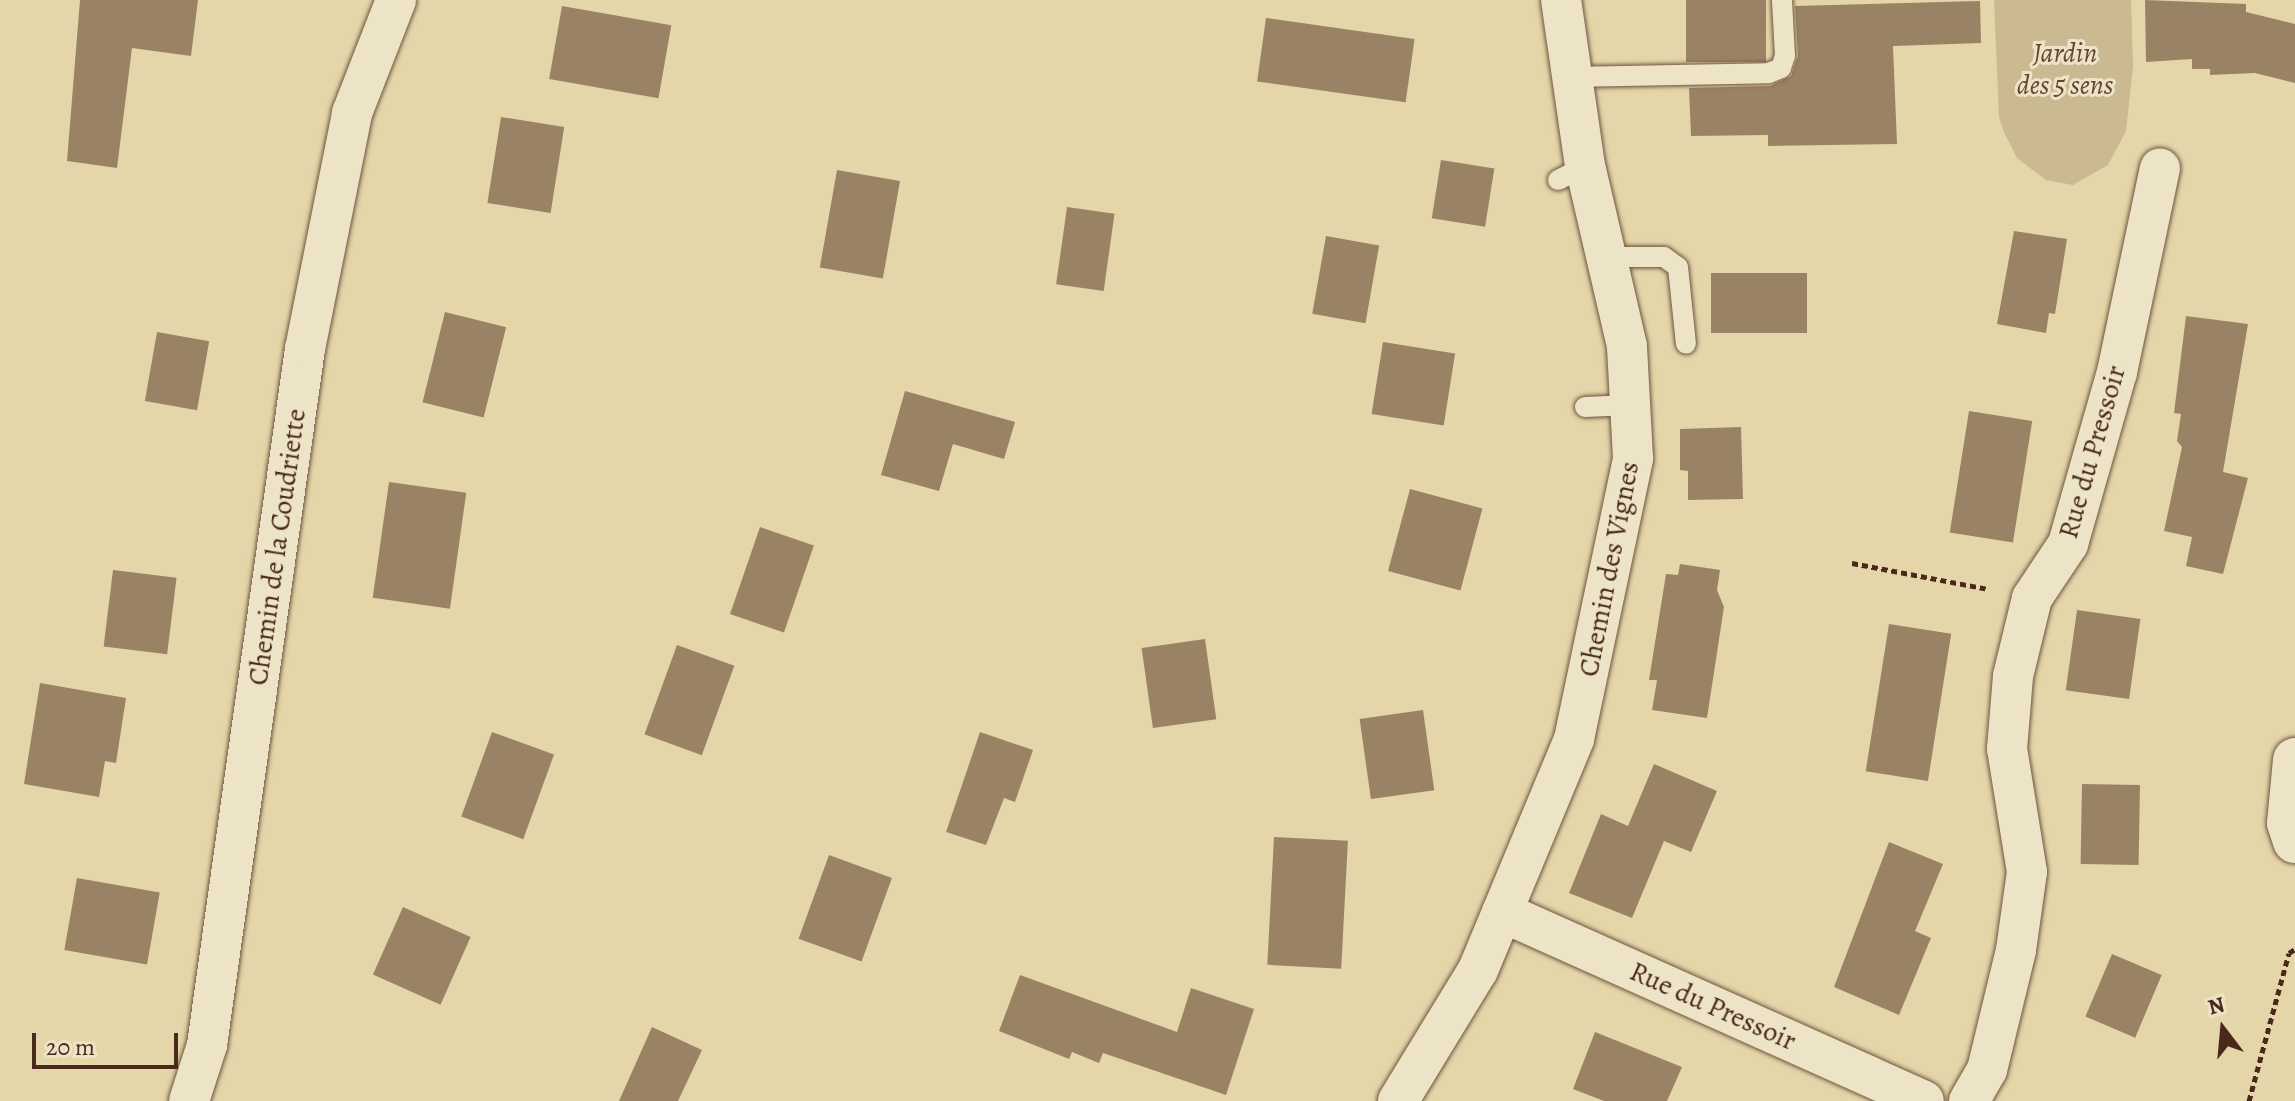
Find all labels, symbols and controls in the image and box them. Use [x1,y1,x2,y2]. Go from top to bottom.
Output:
park label: Jardin des 5 sens [2017,36,2113,102]
street label: Rue du Pressoir [2051,362,2133,542]
street label: Chemin de la Coudriette [241,407,313,687]
street label: Chemin des Vignes [1572,459,1646,679]
street label: Rue du Pressoir [1625,954,1801,1058]
north arrow [2183,989,2263,1069]
text: N [2205,989,2228,1023]
scale bar [36,1017,182,1067]
text: 20 m [46,1031,95,1063]

